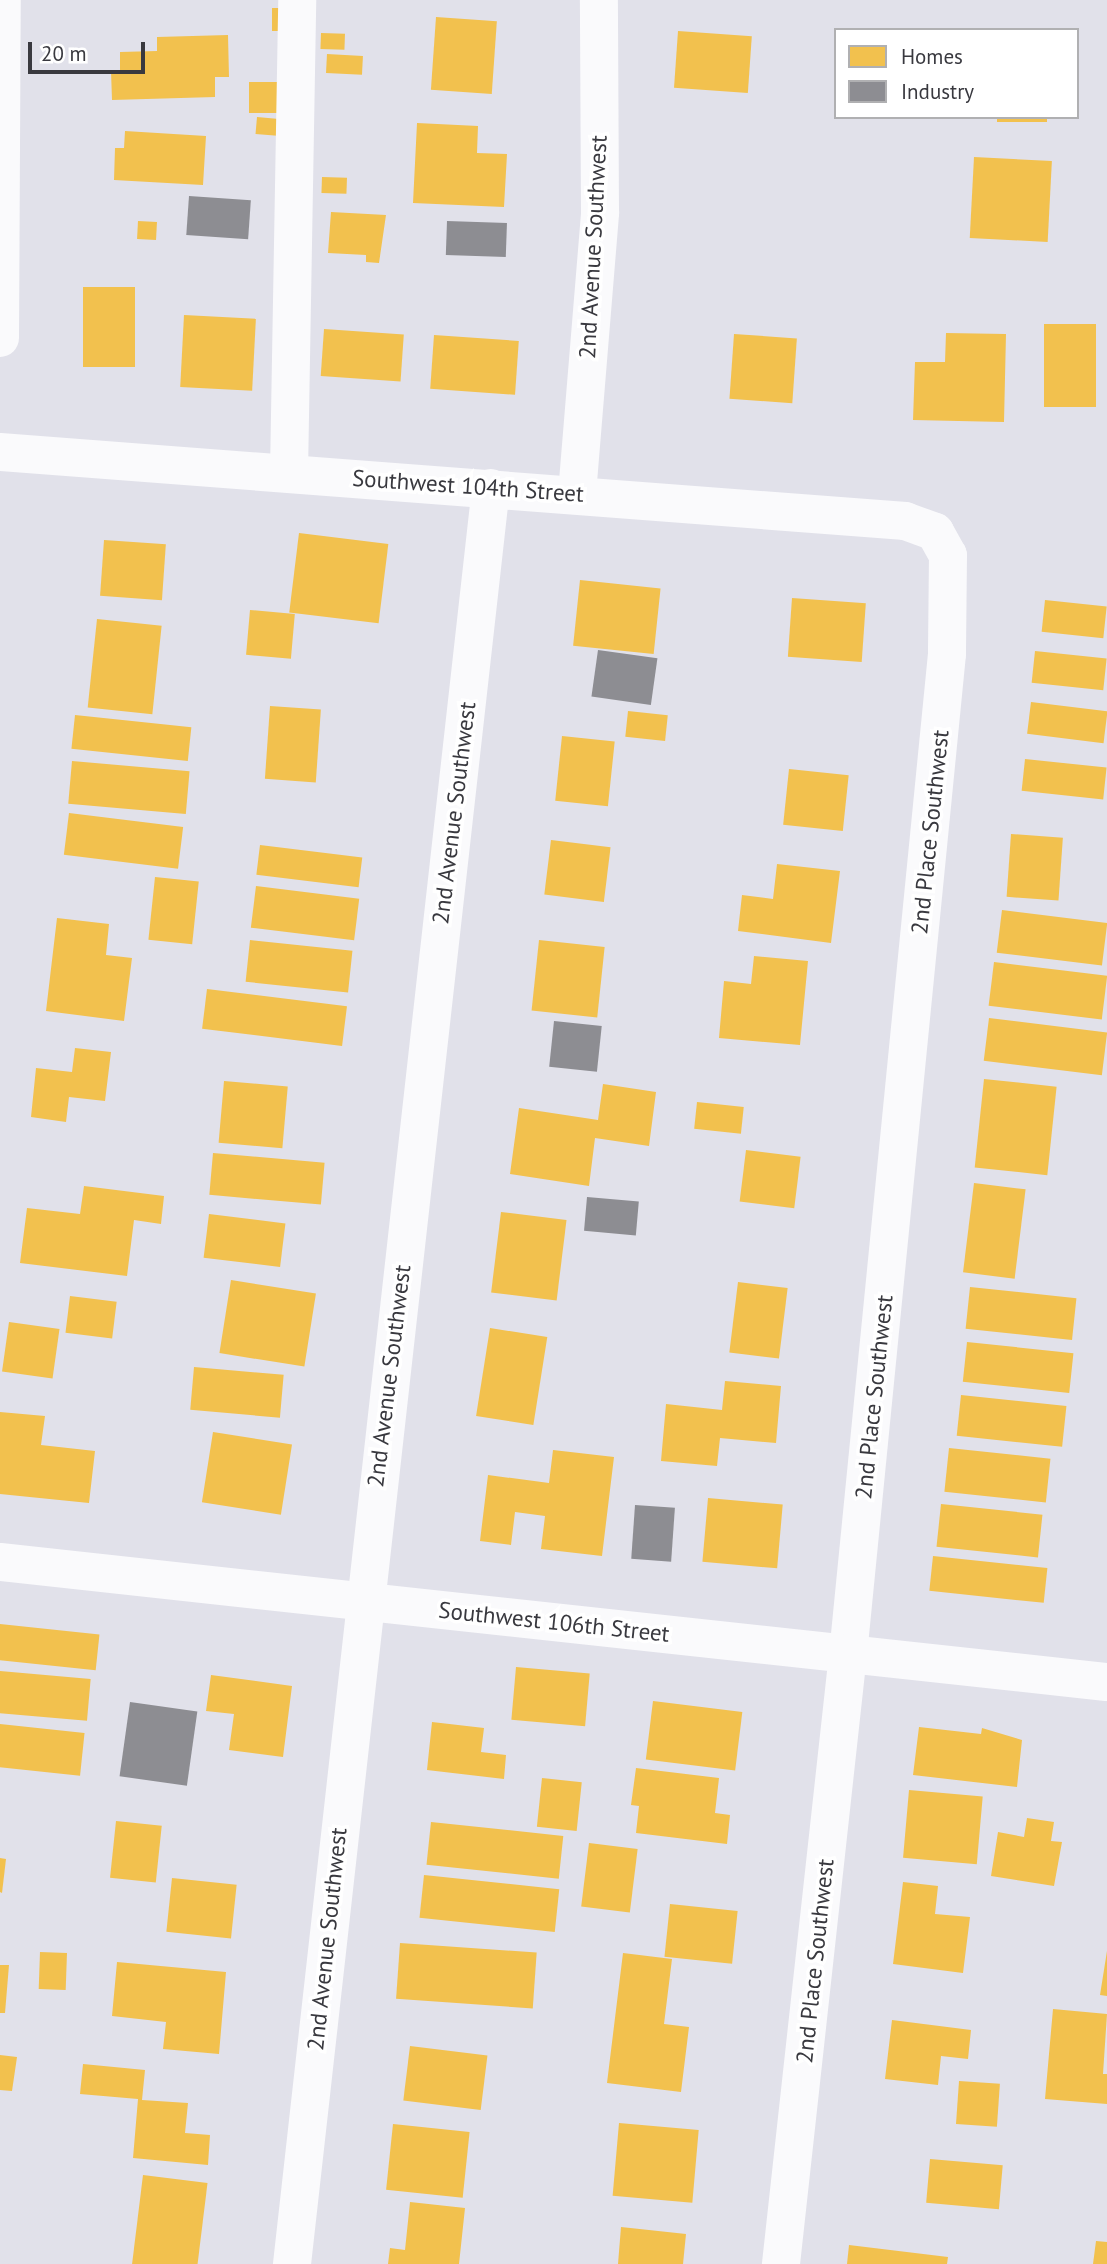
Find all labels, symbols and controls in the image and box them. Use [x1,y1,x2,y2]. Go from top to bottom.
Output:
scale bar [32,28,149,72]
legend [834,28,1079,119]
text: 20 m [41,40,87,67]
text: Homes [901,43,963,70]
text: Industry [901,78,974,105]
street label: 2nd Avenue Southwest [573,134,613,360]
street label: Southwest 104th Street [351,464,585,508]
street label: 2nd Avenue Southwest [427,700,481,926]
street label: 2nd Place Southwest [906,728,954,936]
street label: 2nd Avenue Southwest [362,1263,416,1489]
street label: 2nd Place Southwest [850,1293,898,1501]
street label: Southwest 106th Street [437,1596,671,1648]
street label: 2nd Avenue Southwest [302,1826,352,2052]
street label: 2nd Place Southwest [791,1857,839,2065]

